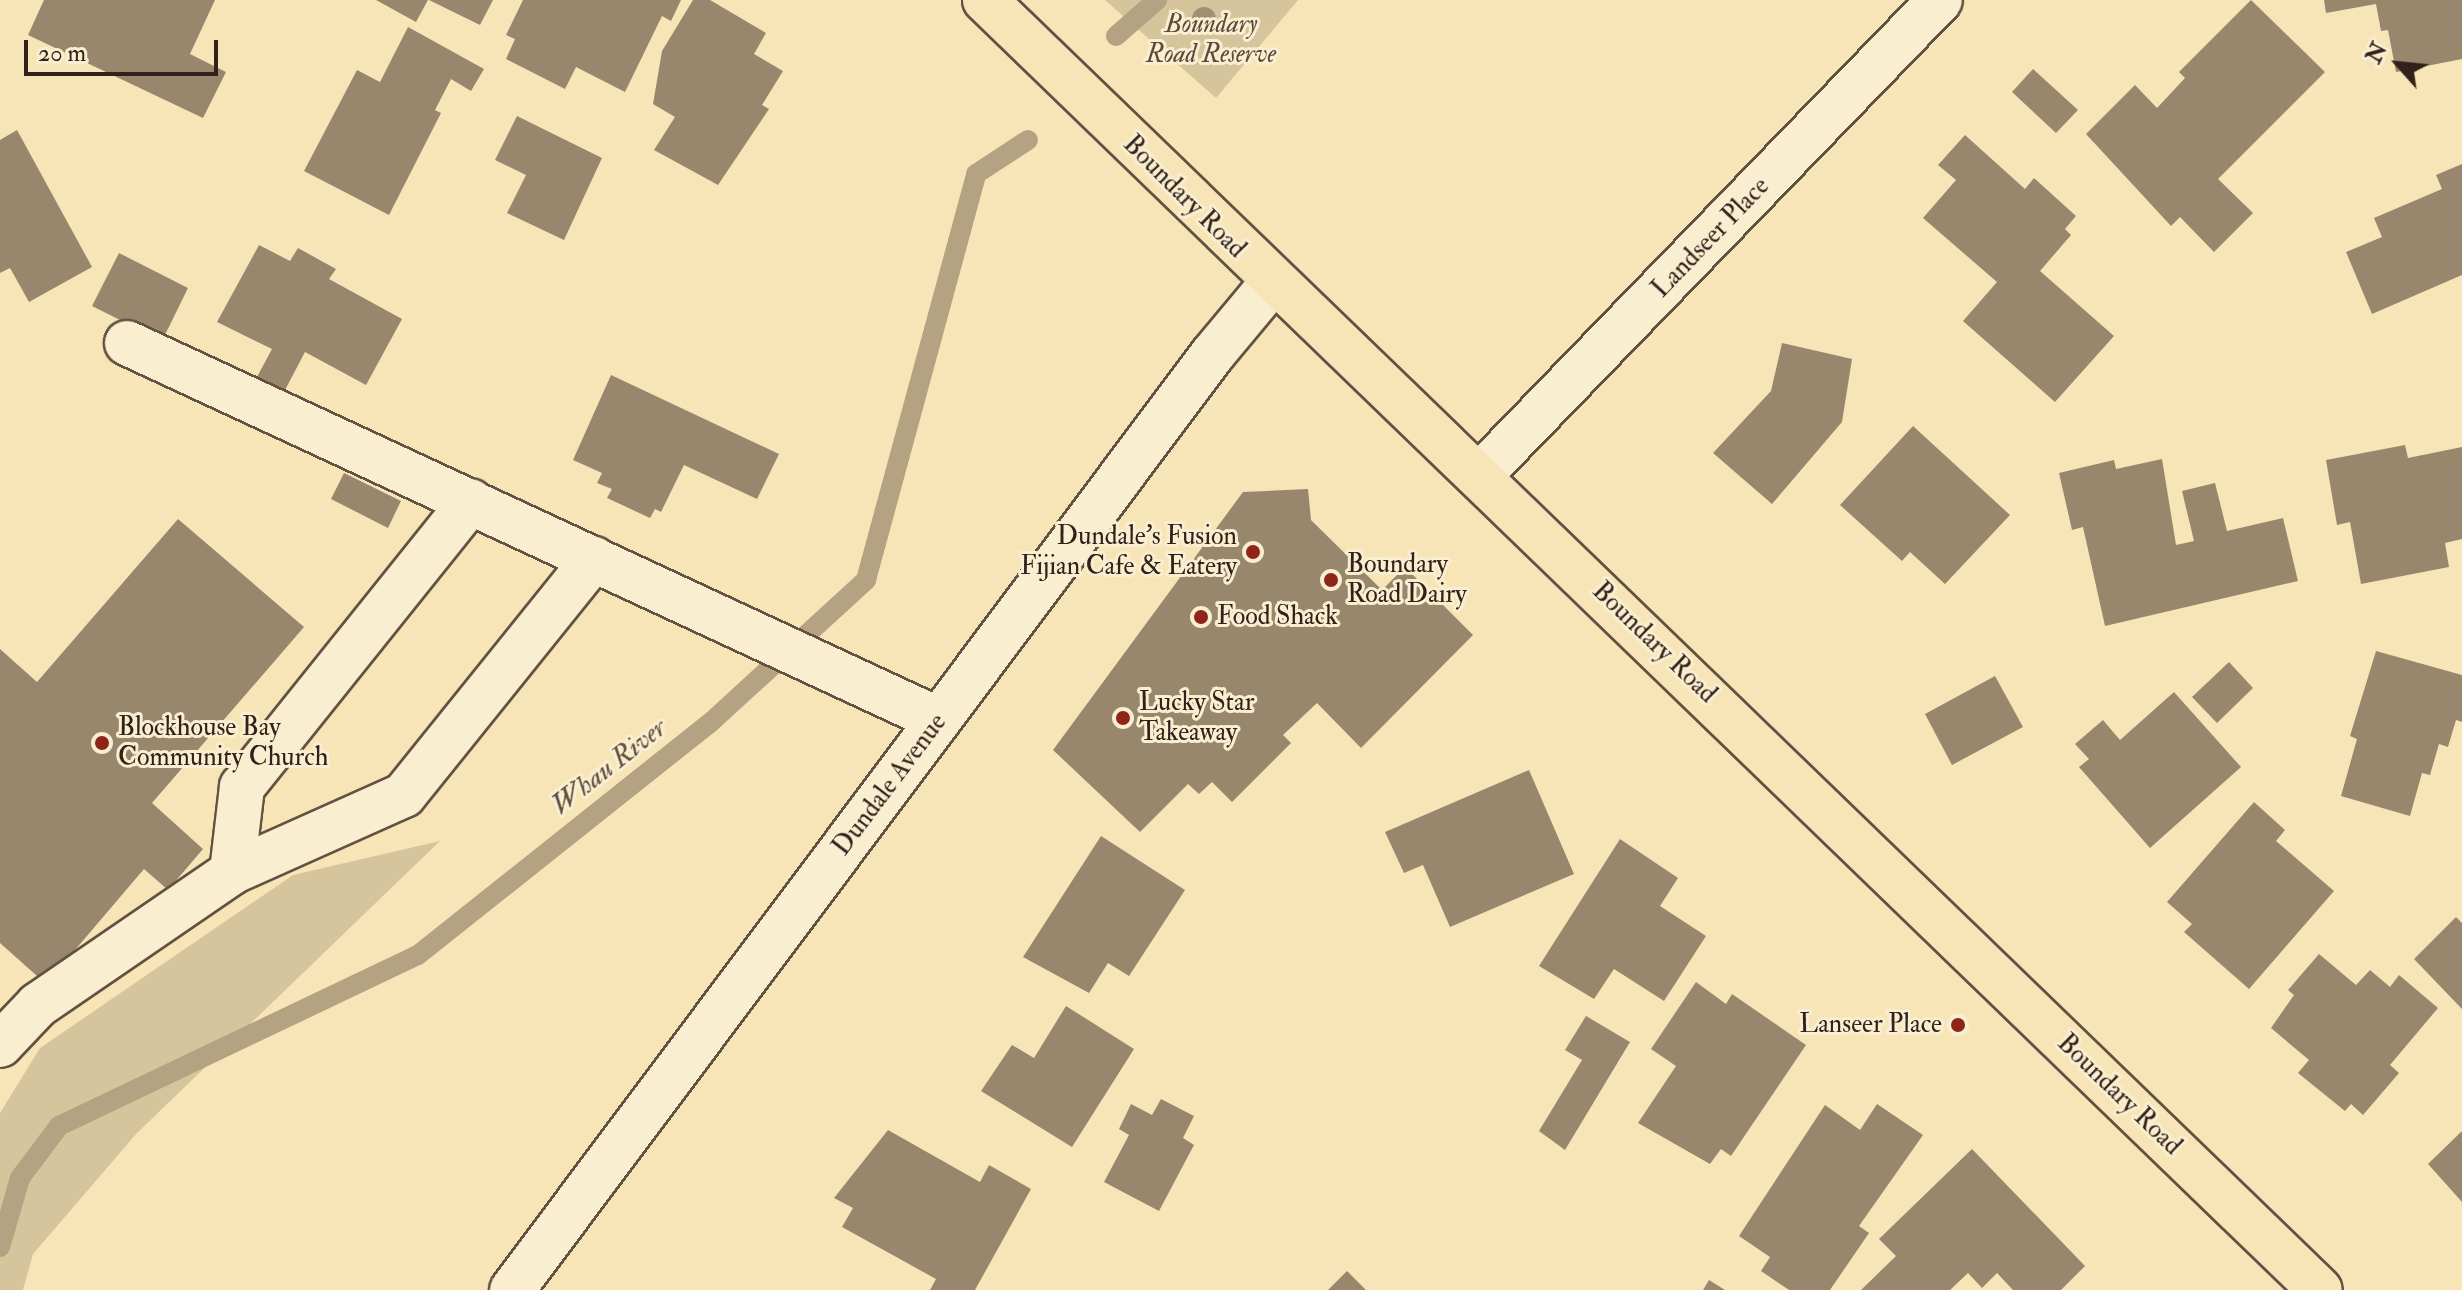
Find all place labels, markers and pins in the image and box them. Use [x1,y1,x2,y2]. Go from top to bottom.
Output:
place label: Dundale's Fusion Fijian Cafe & Eatery [1020,521,1237,582]
marker: Dundale's Fusion Fijian Cafe & Eatery [1244,543,1262,561]
place label: Boundary Road Dairy [1347,549,1467,610]
marker: Boundary Road Dairy [1322,571,1340,589]
place label: Food Shack [1217,601,1338,633]
marker: Food Shack [1192,608,1210,626]
place label: Lucky Star Takeaway [1139,687,1254,748]
marker: Lucky Star Takeaway [1114,709,1132,727]
place label: Blockhouse Bay Community Church [118,712,328,774]
marker: Blockhouse Bay Community Church [93,734,111,752]
place label: Lanseer Place [1799,1009,1942,1041]
marker: Lanseer Place [1949,1016,1967,1034]

